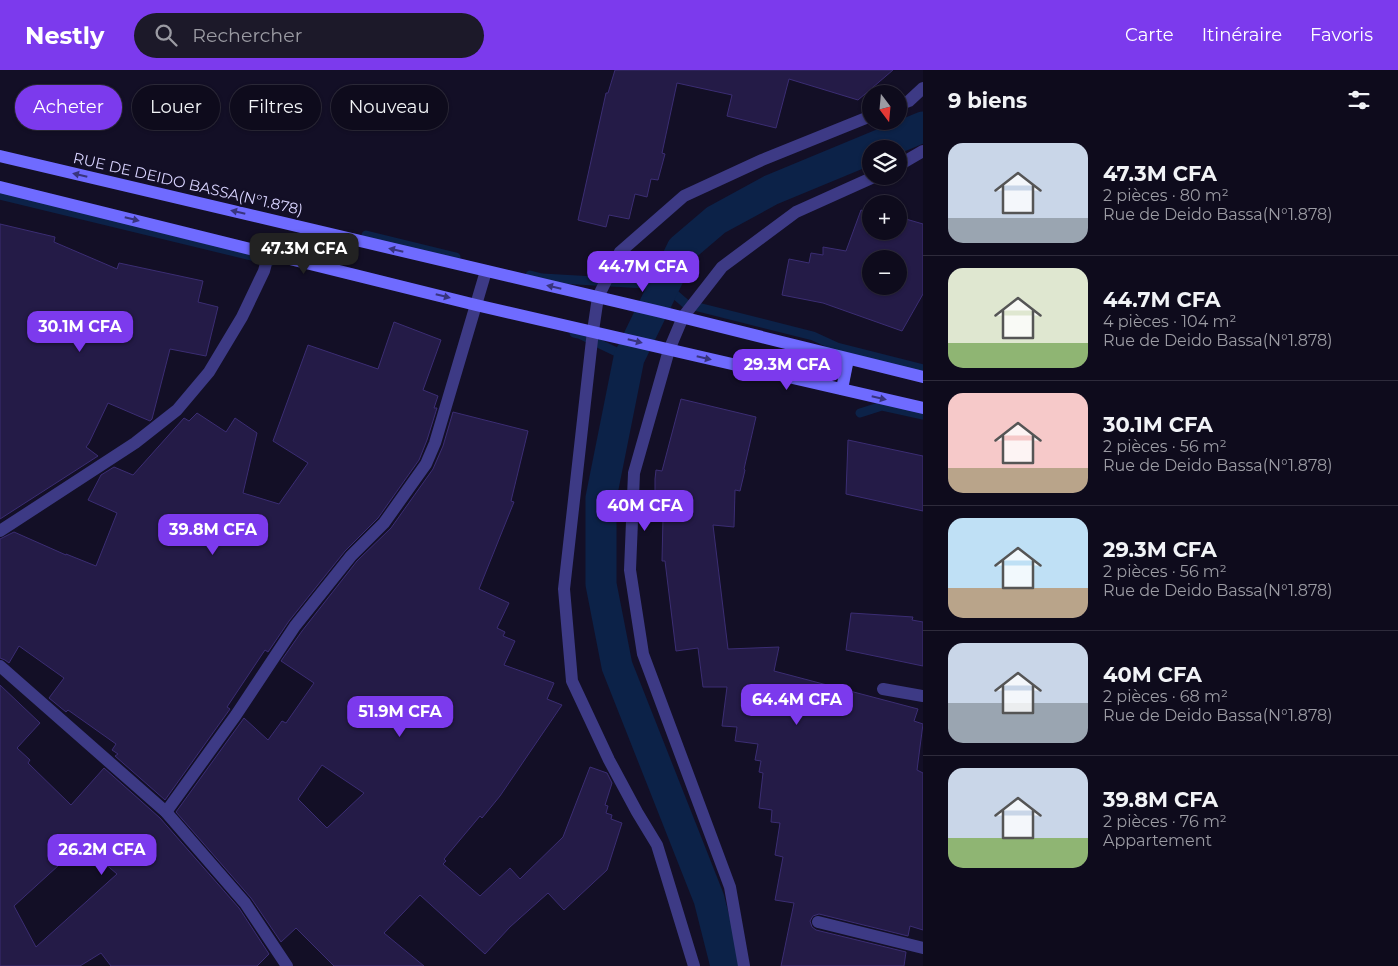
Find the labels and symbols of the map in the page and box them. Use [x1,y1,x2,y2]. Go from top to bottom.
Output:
north arrow [862,85,908,130]
street label: RUE DE DEIDO BASSA(N°1.878) [71,148,305,219]
one-way arrow [72,171,87,179]
one-way arrow [231,208,246,216]
one-way arrow [125,215,140,223]
pin: 47.3M CFA [247,232,361,275]
one-way arrow [389,245,404,253]
pin: 44.7M CFA [586,250,700,293]
one-way arrow [547,283,562,291]
one-way arrow [435,292,450,300]
pin: 30.1M CFA [23,310,137,353]
one-way arrow [628,338,643,346]
pin: 29.3M CFA [730,348,844,391]
one-way arrow [696,354,711,362]
one-way arrow [872,394,887,402]
pin: 40M CFA [599,490,691,532]
pin: 39.8M CFA [156,514,270,556]
pin: 64.4M CFA [740,684,854,726]
pin: 51.9M CFA [343,696,457,738]
pin: 26.2M CFA [45,834,159,876]

